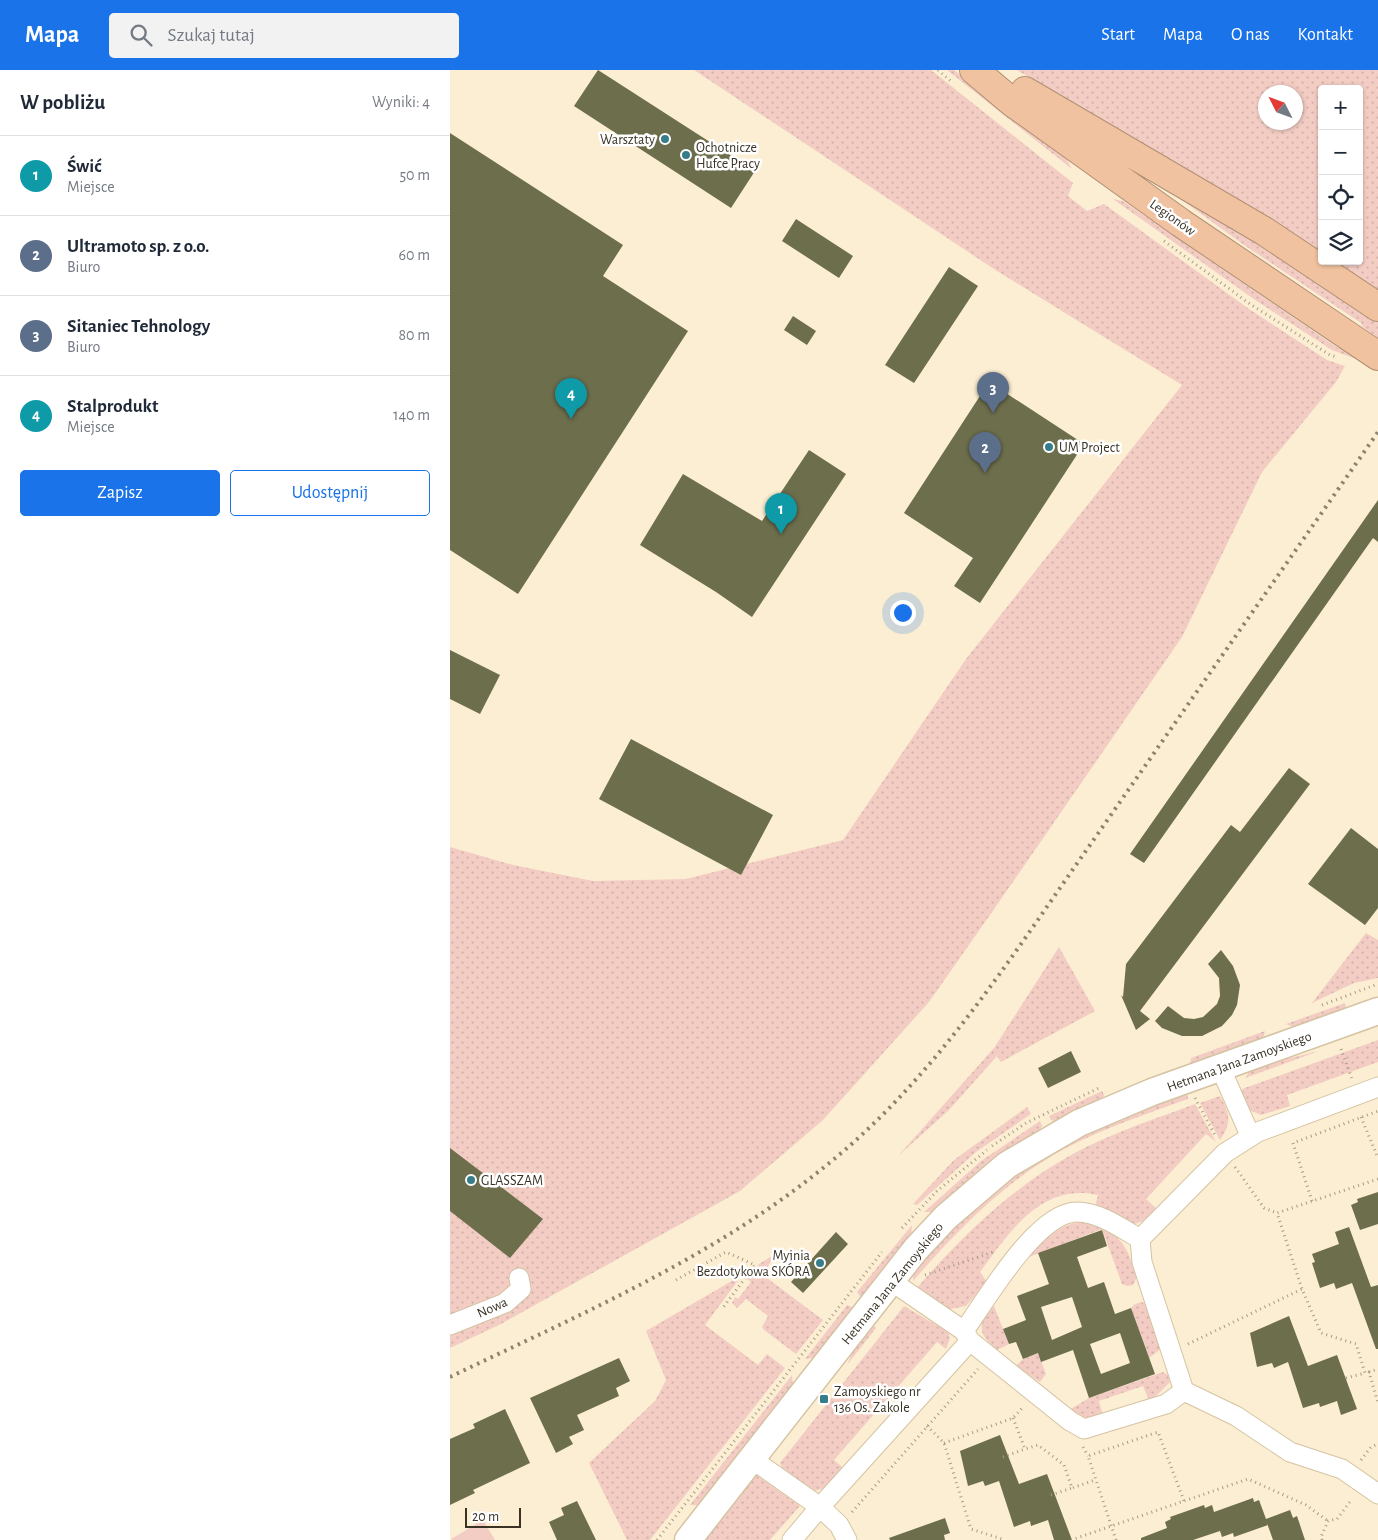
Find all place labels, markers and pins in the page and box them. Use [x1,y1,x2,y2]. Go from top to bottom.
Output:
place label: Warsztaty [600,133,655,147]
marker: Warsztaty [659,133,671,145]
place label: Ochotnicze Hufce Pracy [696,141,760,171]
marker: Ochotnicze Hufce Pracy [680,149,692,161]
pin: 3 [977,372,1009,413]
pin: 4 [555,378,587,419]
pin: 2 [969,432,1001,473]
marker: UM Project [1043,441,1055,453]
place label: UM Project [1059,441,1120,455]
pin: 1 [765,493,797,534]
marker: GLASSZAM [465,1174,477,1186]
place label: GLASSZAM [481,1174,543,1188]
place label: Myjnia Bezdotykowa SKÓRA [696,1249,811,1279]
marker: Myjnia Bezdotykowa SKÓRA [814,1257,826,1269]
place label: Zamoyskiego nr 136 Os. Zakole [834,1385,921,1415]
marker: Zamoyskiego nr 136 Os. Zakole [818,1393,830,1405]

